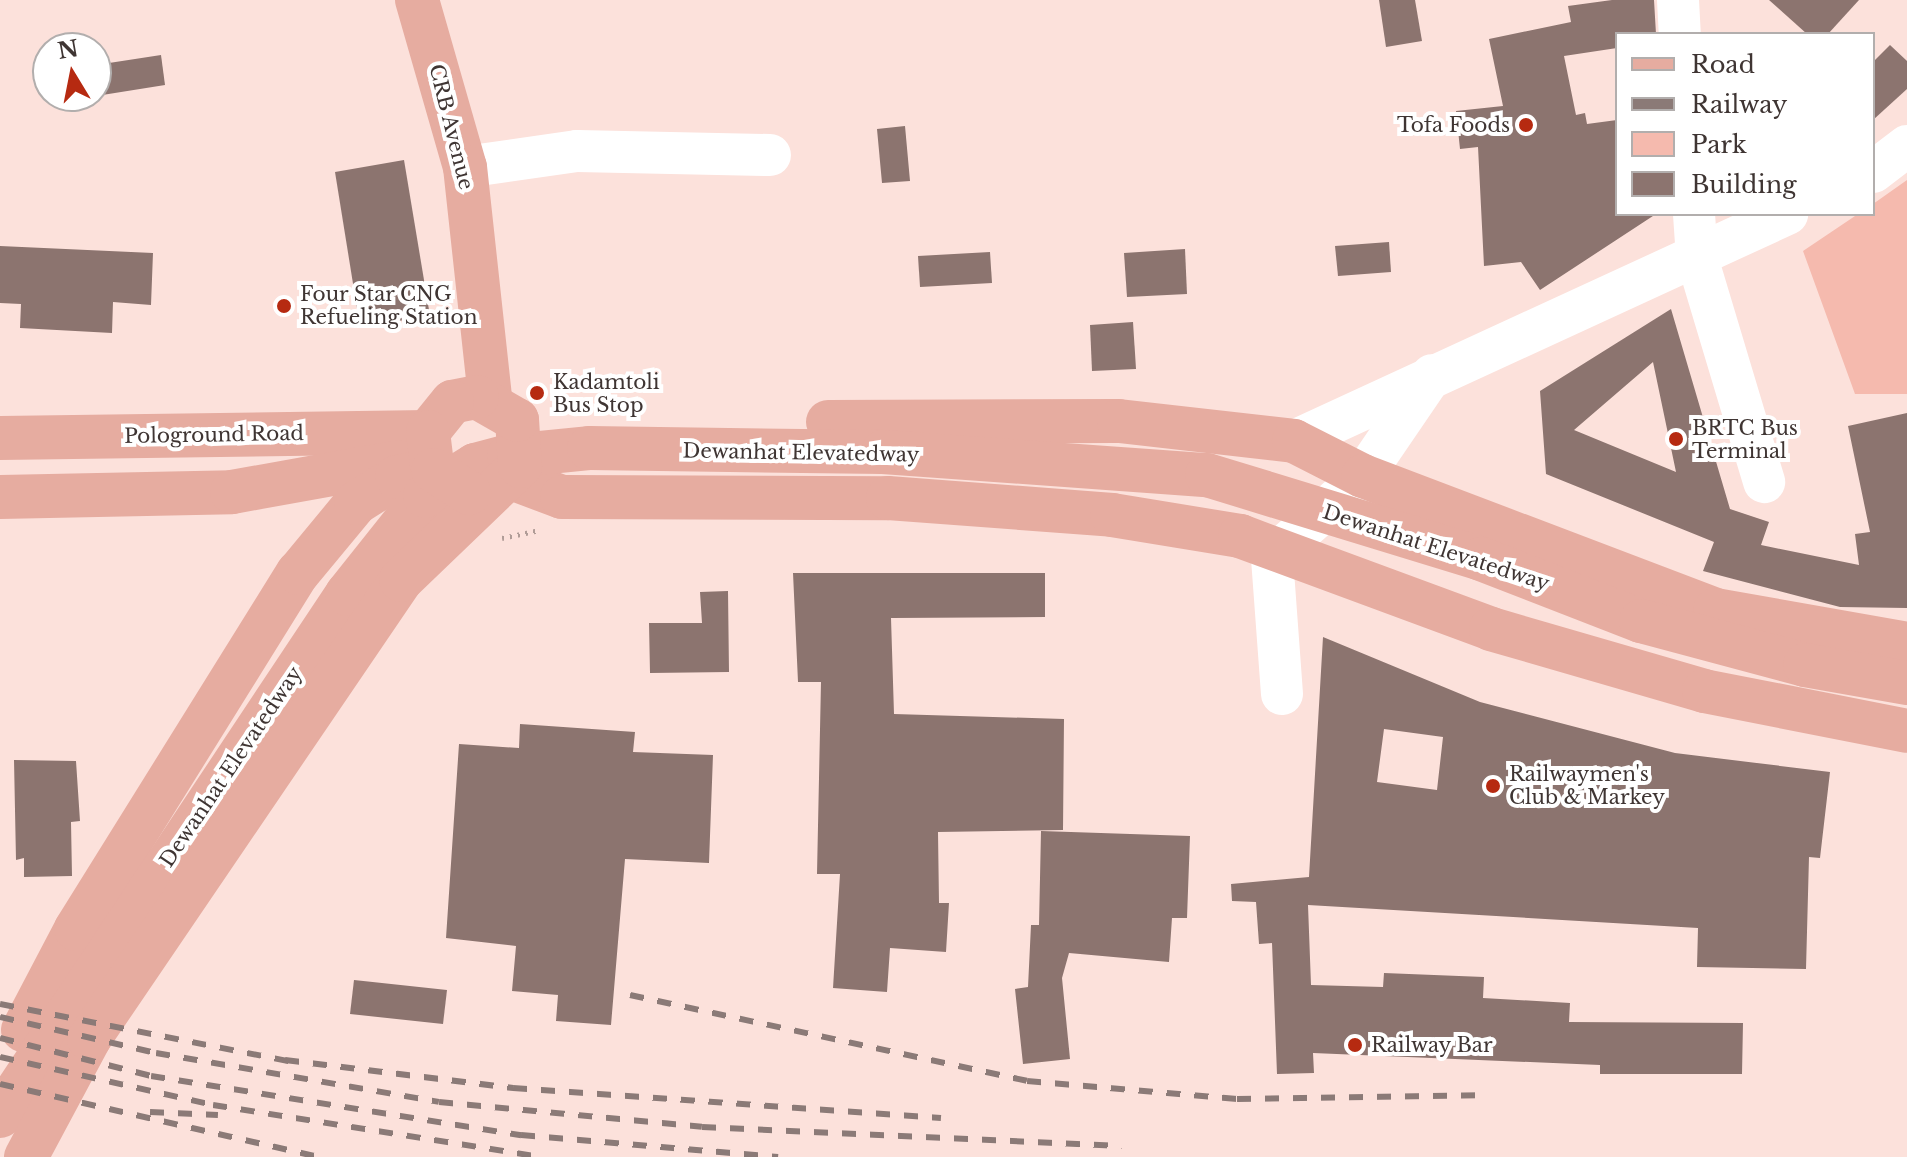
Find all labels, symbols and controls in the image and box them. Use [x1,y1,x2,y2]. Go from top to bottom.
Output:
north arrow [32,32,112,112]
legend [1615,32,1875,216]
text: N [56,35,81,65]
text: Road [1691,50,1755,79]
street label: CRB Avenue [424,61,478,193]
text: Railway [1691,90,1787,119]
place label: Tofa Foods [1397,113,1510,137]
marker: Tofa Foods [1517,116,1535,134]
text: Park [1691,130,1747,159]
text: Building [1691,170,1797,199]
place label: Four Star CNG Refueling Station [300,282,478,329]
marker: Four Star CNG Refueling Station [275,297,293,315]
place label: Kadamtoli Bus Stop [553,370,660,417]
marker: Kadamtoli Bus Stop [528,384,546,402]
place label: BRTC Bus Terminal [1692,416,1798,463]
street label: Pologround Road [124,421,304,449]
marker: BRTC Bus Terminal [1667,430,1685,448]
street label: Dewanhat Elevatedway [682,439,920,467]
street label: Dewanhat Elevatedway [1320,500,1552,596]
street label: Dewanhat Elevatedway [155,662,307,872]
place label: Railwaymen's Club & Markey [1509,762,1665,809]
marker: Railwaymen's Club & Markey [1484,777,1502,795]
place label: Railway Bar [1371,1033,1493,1057]
marker: Railway Bar [1346,1036,1364,1054]

